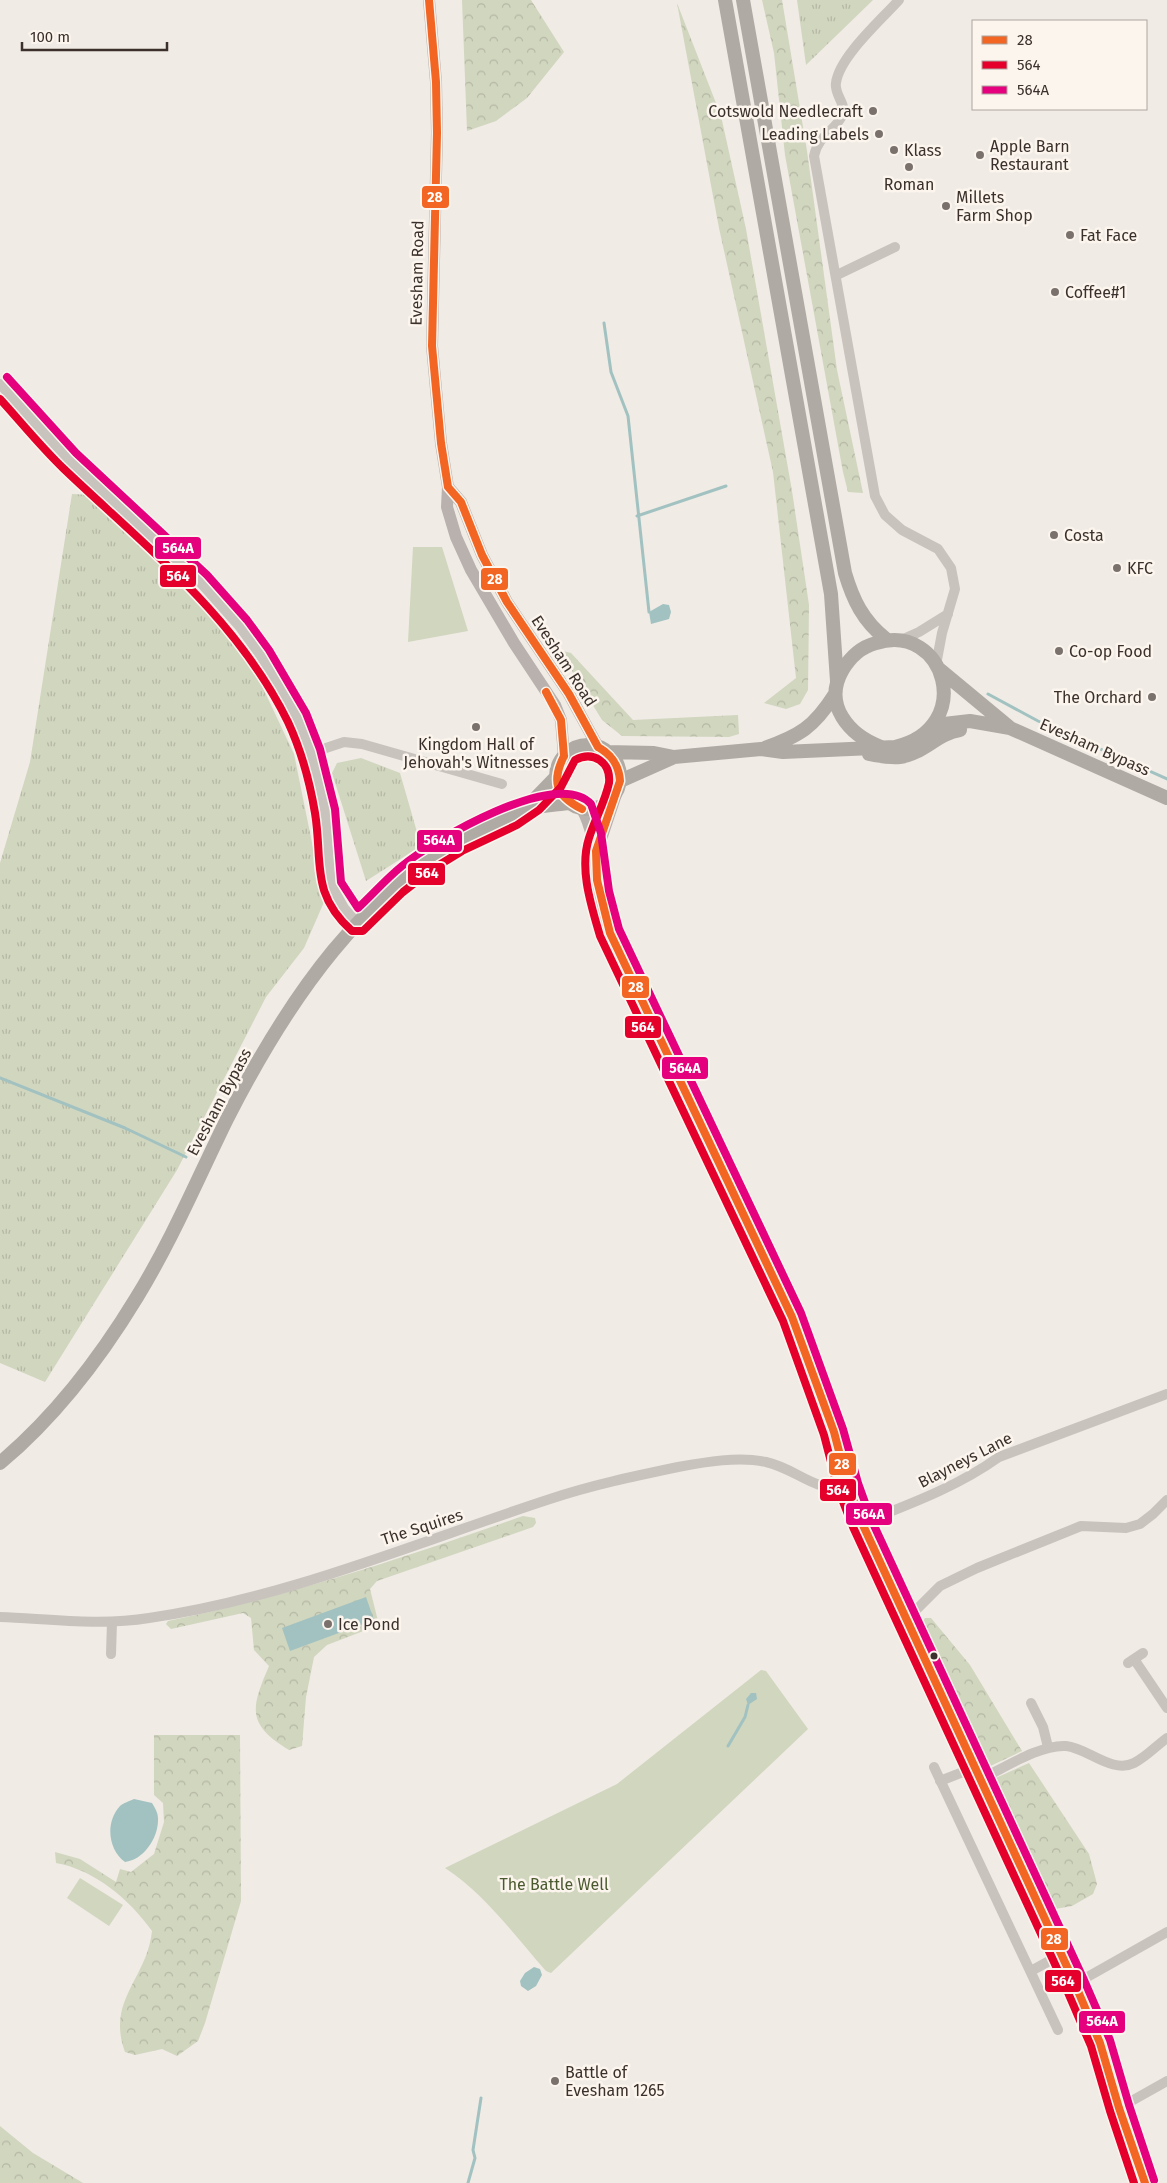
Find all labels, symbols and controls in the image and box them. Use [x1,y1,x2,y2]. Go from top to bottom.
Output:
scale bar [22,20,168,52]
legend [972,20,1147,110]
text: 100 m [30,28,70,46]
text: 28 [1017,31,1033,49]
text: 564 [1017,56,1041,74]
text: 564A [1017,81,1049,99]
place label: Cotswold Needlecraft [708,102,863,121]
marker: Cotswold Needlecraft [867,105,879,117]
place label: Leading Labels [761,125,869,144]
marker: Leading Labels [873,128,885,140]
place label: Apple Barn Restaurant [990,137,1070,174]
place label: Klass [904,141,941,160]
marker: Klass [888,144,900,156]
marker: Apple Barn Restaurant [974,149,986,161]
marker: Roman [903,161,915,173]
place label: Roman [884,175,934,194]
line badge: 28 [421,185,450,209]
place label: Millets Farm Shop [956,188,1033,225]
text: 28 [427,189,443,206]
marker: Millets Farm Shop [940,200,952,212]
street label: Evesham Road [407,220,427,326]
place label: Fat Face [1080,226,1137,245]
marker: Fat Face [1064,229,1076,241]
place label: Coffee#1 [1065,283,1126,302]
marker: Coffee#1 [1049,286,1061,298]
place label: Costa [1064,526,1104,545]
marker: Costa [1048,529,1060,541]
line badge: 564A [154,536,202,560]
text: 564A [162,540,195,557]
place label: KFC [1127,559,1153,578]
marker: KFC [1111,562,1123,574]
line badge: 564 [159,564,197,588]
line badge: 28 [480,567,509,591]
text: 564 [166,568,190,585]
text: 28 [487,571,503,588]
street label: Evesham Road [527,612,601,710]
place label: Co-op Food [1069,642,1152,661]
marker: Co-op Food [1053,645,1065,657]
place label: The Orchard [1054,688,1142,707]
marker: The Orchard [1146,691,1158,703]
street label: Evesham Bypass [1037,714,1153,780]
marker: Kingdom Hall of Jehovah's Witnesses [470,721,482,733]
place label: Kingdom Hall of Jehovah's Witnesses [403,735,549,772]
line badge: 564A [416,829,463,853]
text: 564A [423,832,456,849]
line badge: 564 [407,862,446,886]
text: 564 [415,865,439,882]
line badge: 28 [621,975,650,999]
text: 28 [628,979,644,996]
line badge: 564 [624,1015,662,1039]
text: 564 [631,1019,655,1036]
street label: Evesham Bypass [183,1045,255,1159]
line badge: 564A [661,1056,709,1080]
text: 564A [669,1060,702,1077]
street label: Blayneys Lane [915,1428,1015,1492]
line badge: 28 [828,1452,857,1476]
text: 28 [834,1456,850,1473]
line badge: 564 [819,1478,857,1502]
text: 564 [826,1482,850,1499]
line badge: 564A [845,1502,893,1526]
street label: The Squires [379,1505,465,1549]
text: 564A [853,1506,886,1523]
place label: Ice Pond [338,1615,400,1634]
marker: Ice Pond [322,1618,334,1630]
unlabelled marker [929,1651,939,1661]
park label: The Battle Well [499,1875,609,1894]
line badge: 28 [1040,1927,1069,1951]
text: 28 [1046,1931,1062,1948]
line badge: 564 [1044,1969,1082,1993]
text: 564 [1051,1973,1075,1990]
line badge: 564A [1078,2010,1126,2034]
text: 564A [1086,2013,1119,2030]
place label: Battle of Evesham 1265 [565,2063,665,2100]
marker: Battle of Evesham 1265 [549,2075,561,2087]

